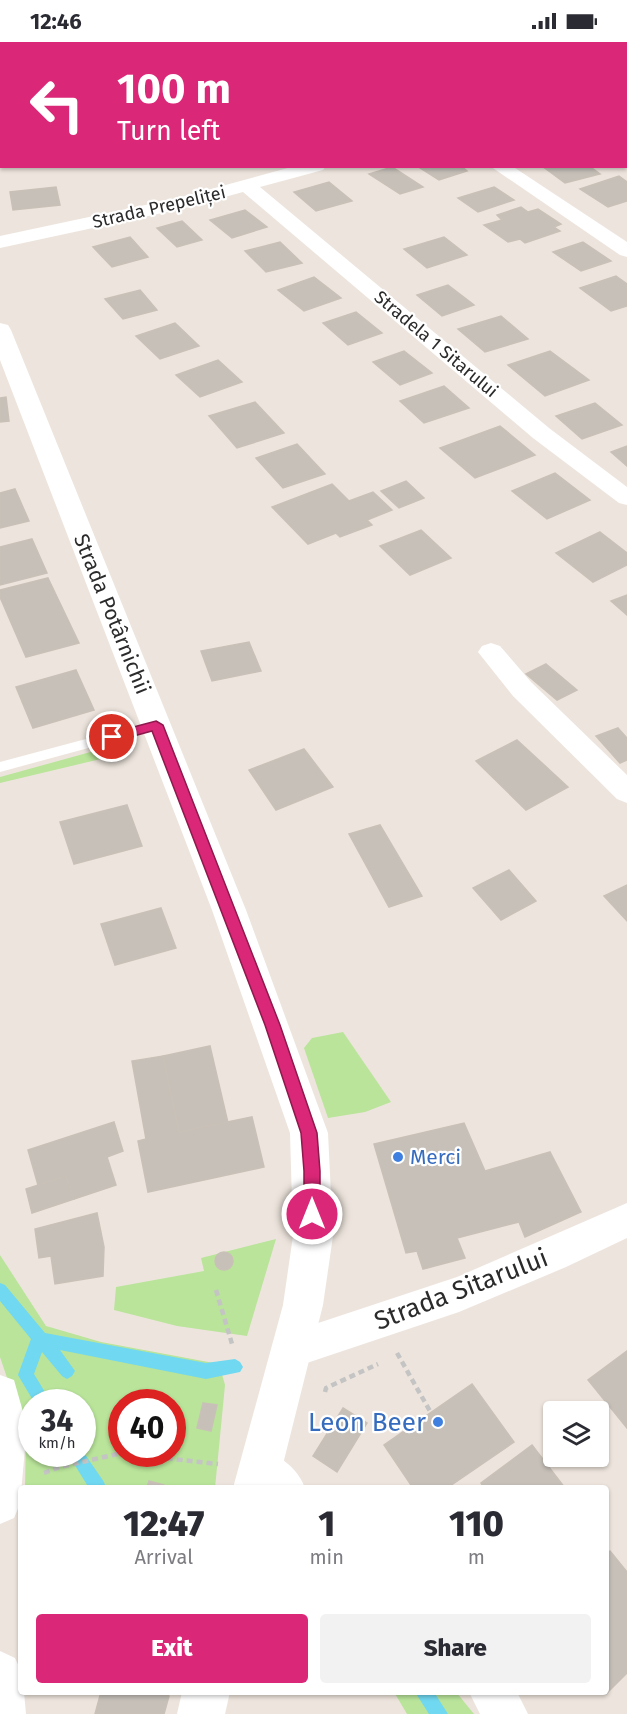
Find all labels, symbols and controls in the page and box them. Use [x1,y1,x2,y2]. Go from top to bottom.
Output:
text: 12:46 [30,8,82,35]
text: 100 m [117,64,231,114]
icon: left [18,66,96,144]
text: Turn left [117,115,220,147]
street label: Strada Prepeliței [90,181,228,234]
street label: Stradela 1 Sitarului [370,286,502,402]
street label: Strada Potârnichii [68,530,156,698]
pin [86,711,137,762]
icon: arrive [95,720,128,753]
place label: Merci [410,1144,461,1170]
marker: Merci [391,1150,405,1164]
position arrow [280,1182,344,1246]
street label: Strada Sitarului [370,1242,552,1337]
speed limit sign: 40 [108,1389,186,1467]
map controls [543,1401,609,1467]
button: layers [543,1401,609,1467]
text: 34 [41,1403,73,1439]
place label: Leon Beer [308,1407,426,1438]
marker: Leon Beer [431,1415,445,1429]
text: km/h [38,1434,76,1452]
text: 12:47 [123,1502,204,1546]
text: 1 [318,1502,335,1546]
text: 110 [449,1502,504,1546]
text: Arrival [134,1545,193,1569]
text: min [309,1545,344,1569]
text: m [468,1545,485,1569]
button: Exit [36,1614,308,1683]
button: Share [320,1614,591,1683]

